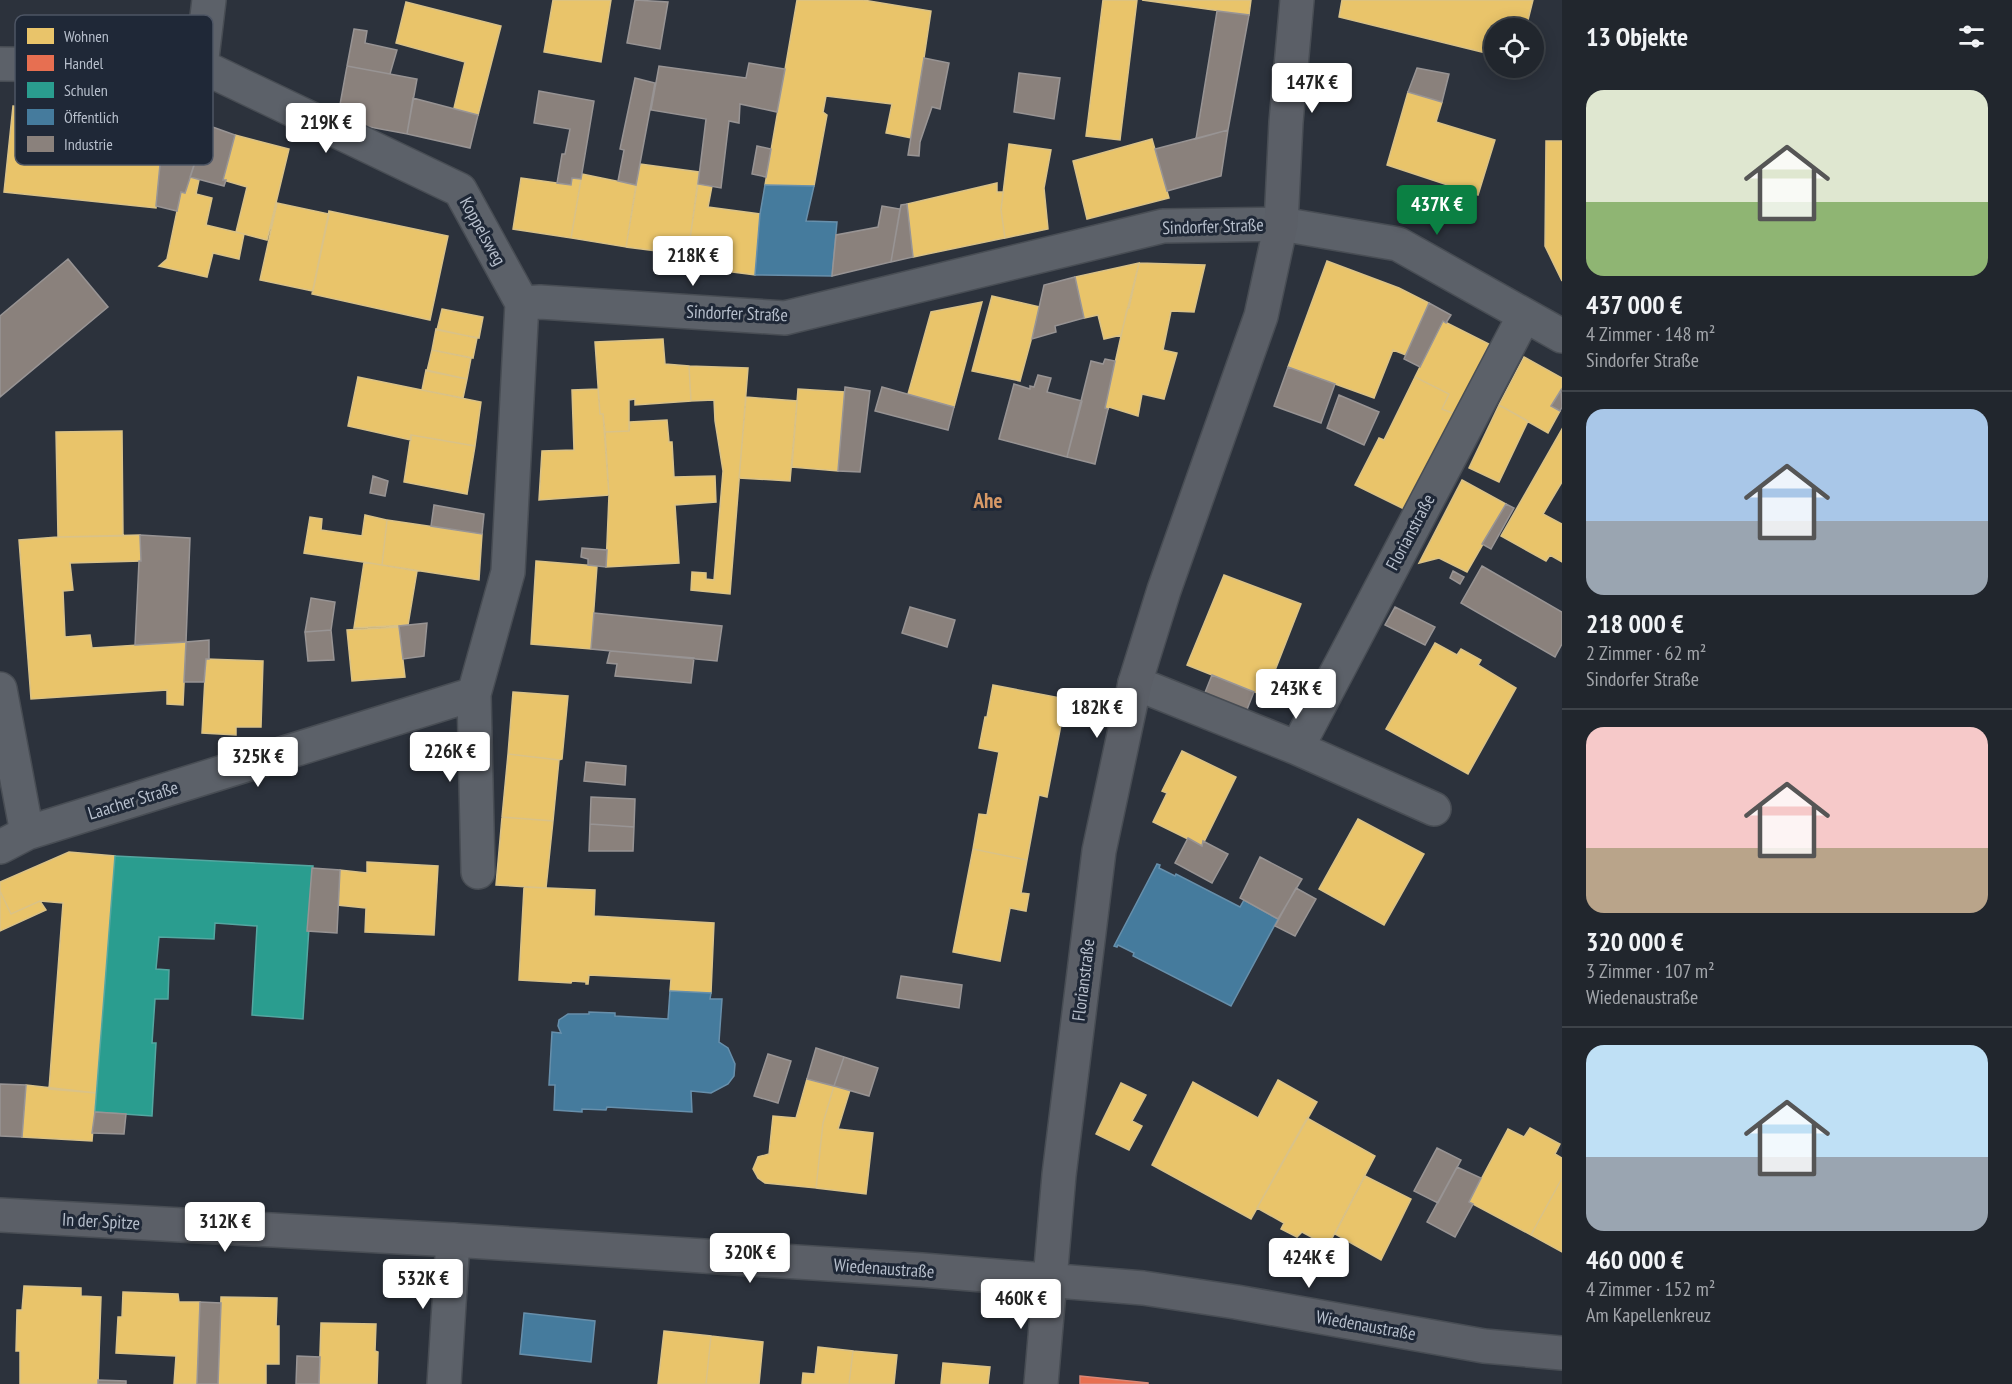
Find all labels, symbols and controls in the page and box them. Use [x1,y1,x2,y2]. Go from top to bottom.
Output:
legend [15,15,213,165]
map controls [1484,18,1544,78]
button: locate [1484,18,1544,78]
text: 13 Objekte [1586,20,1688,53]
icon: filters [1955,20,1988,53]
text: Wohnen [64,26,109,46]
text: Handel [64,53,104,73]
pin: 147K € [1263,63,1361,114]
text: 147K € [1286,69,1338,95]
text: Schulen [64,80,108,100]
pin: 219K € [277,103,375,154]
text: Öffentlich [64,107,119,127]
text: 219K € [300,109,352,135]
icon: home [1733,129,1841,237]
text: Industrie [64,134,113,154]
pin: 437K € [1388,185,1486,236]
text: 437K € [1411,191,1463,217]
street label: Koppelsweg [455,193,511,269]
street label: Sindorfer Straße [1162,213,1264,239]
pin: 218K € [644,236,742,287]
text: 218K € [667,242,719,268]
text: 437 000 € [1586,288,1683,321]
street label: Sindorfer Straße [686,300,788,326]
text: 4 Zimmer · 148 m² [1586,321,1715,347]
text: Sindorfer Straße [1586,347,1699,373]
icon: home [1733,448,1841,556]
district label: Ahe [973,487,1002,514]
street label: Florianstraße [1380,490,1440,574]
text: 218 000 € [1586,607,1684,640]
text: 2 Zimmer · 62 m² [1586,640,1706,666]
text: Sindorfer Straße [1586,666,1699,692]
pin: 243K € [1247,669,1345,720]
text: 243K € [1270,675,1322,701]
pin: 182K € [1048,688,1146,739]
text: 182K € [1071,694,1123,720]
pin: 226K € [401,732,499,783]
pin: 325K € [209,737,307,788]
text: 226K € [424,738,476,764]
text: 325K € [232,743,284,769]
icon: home [1733,766,1841,874]
street label: Laacher Straße [85,775,181,825]
text: 320 000 € [1586,925,1684,958]
street label: Florianstraße [1067,938,1099,1022]
text: 3 Zimmer · 107 m² [1586,958,1715,984]
text: Wiedenaustraße [1586,984,1698,1010]
icon: home [1733,1084,1841,1192]
pin: 312K € [176,1202,274,1253]
street label: In der Spitze [61,1207,141,1235]
text: 312K € [199,1208,251,1234]
pin: 320K € [701,1233,799,1284]
pin: 424K € [1260,1238,1358,1289]
text: 320K € [724,1239,776,1265]
text: 460 000 € [1586,1243,1684,1276]
text: 424K € [1283,1244,1335,1270]
street label: Wiedenaustraße [833,1253,935,1283]
pin: 532K € [374,1259,472,1310]
text: 532K € [397,1265,449,1291]
text: 4 Zimmer · 152 m² [1586,1276,1715,1302]
pin: 460K € [972,1279,1070,1330]
text: 460K € [995,1285,1047,1311]
text: Am Kapellenkreuz [1586,1302,1711,1328]
street label: Wiedenaustraße [1314,1305,1418,1345]

